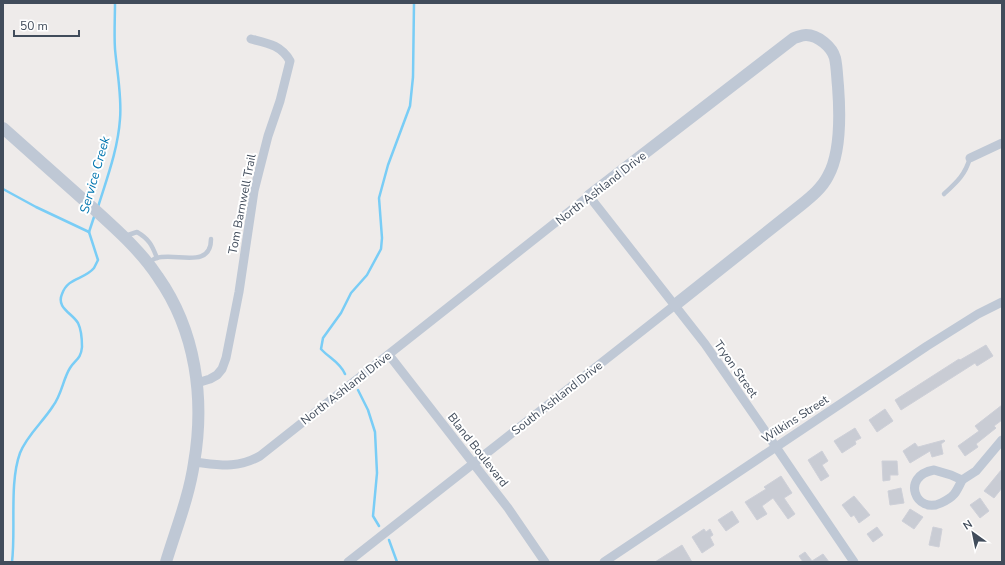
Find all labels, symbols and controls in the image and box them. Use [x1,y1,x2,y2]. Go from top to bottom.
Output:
scale bar [14,12,79,38]
text: 50 m [20,18,48,34]
water label: Service Creek [75,134,115,216]
street label: North Ashland Drive [552,148,650,228]
street label: Tom Barnwell Trail [224,152,260,255]
street label: Tryon Street [710,337,762,401]
street label: North Ashland Drive [297,348,395,428]
street label: South Ashland Drive [508,357,606,439]
street label: Wilkins Street [758,391,832,447]
street label: Bland Boulevard [444,410,512,490]
north arrow [953,513,993,553]
text: N [960,517,975,534]

